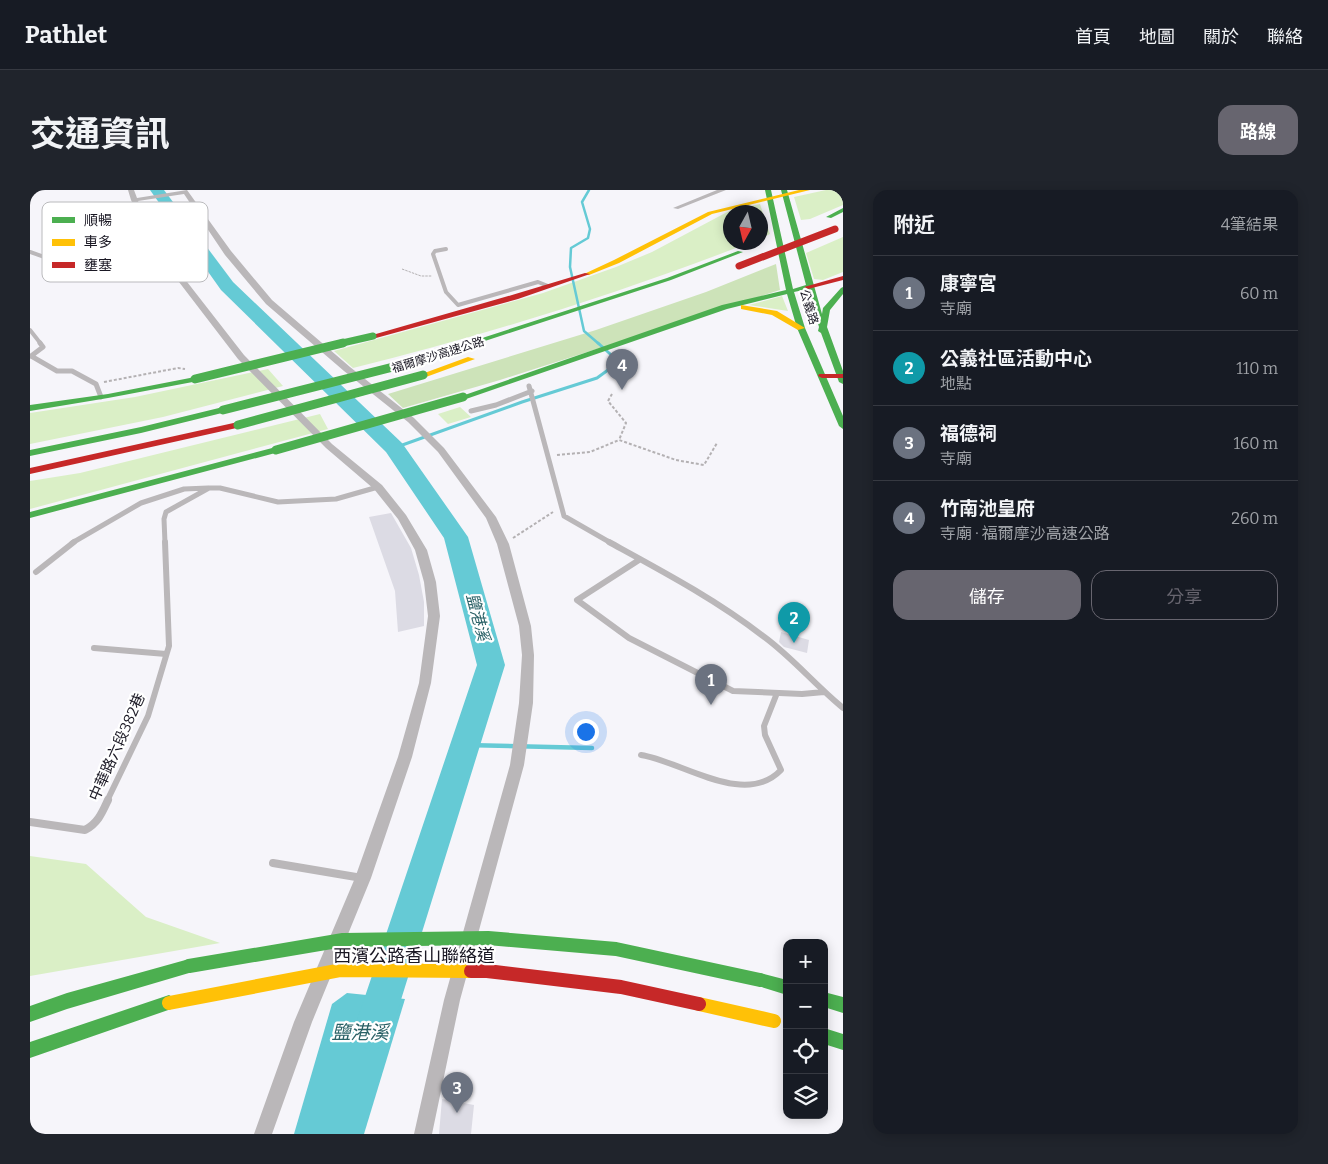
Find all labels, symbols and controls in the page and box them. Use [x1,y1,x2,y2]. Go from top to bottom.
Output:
text: Pathlet [25,21,107,49]
text: 首頁 [1075,26,1111,48]
text: 地圖 [1139,26,1175,48]
text: 關於 [1203,26,1239,48]
text: 聯絡 [1267,26,1303,48]
button: 路線 [1218,105,1298,155]
text: 交通資訊 [30,113,170,155]
legend [42,202,208,282]
north arrow [723,205,768,250]
text: 順暢 [84,212,112,229]
text: 附近 [893,212,935,238]
text: 4筆結果 [1221,215,1278,234]
text: 車多 [84,234,112,251]
text: 壅塞 [84,257,112,274]
text: 康寧宮 [940,272,997,295]
text: 1 [906,284,912,303]
text: 60 m [1240,284,1278,303]
street label: 公義路 [797,288,821,326]
text: 寺廟 [940,299,972,318]
street label: 福爾摩沙高速公路 [390,334,486,376]
text: 公義社區活動中心 [940,347,1092,370]
pin: 4 [606,349,638,390]
text: 2 [904,359,914,378]
text: 110 m [1236,359,1278,378]
text: 地點 [940,374,972,393]
text: 福德祠 [940,422,997,445]
text: 3 [904,434,914,453]
text: 160 m [1233,434,1278,453]
text: 寺廟 [940,449,972,468]
text: 竹南池皇府 [940,497,1035,520]
text: 4 [904,509,914,528]
text: 260 m [1231,509,1278,528]
text: 寺廟 · 福爾摩沙高速公路 [940,524,1110,543]
button: 儲存 [893,570,1081,620]
button: 分享 [1091,570,1278,620]
water label: 鹽港溪 [463,591,494,645]
pin: 2 [778,602,810,643]
pin: 1 [695,664,727,705]
street label: 中華路六段382巷 [85,690,149,804]
your location [573,719,599,745]
map controls [783,939,828,1119]
button: + [783,939,828,984]
street label: 西濱公路香山聯絡道 [333,945,495,967]
button: − [783,984,828,1029]
water label: 鹽港溪 [331,1021,391,1044]
button: locate [783,1029,828,1074]
pin: 3 [441,1072,473,1113]
button: layers [783,1074,828,1119]

